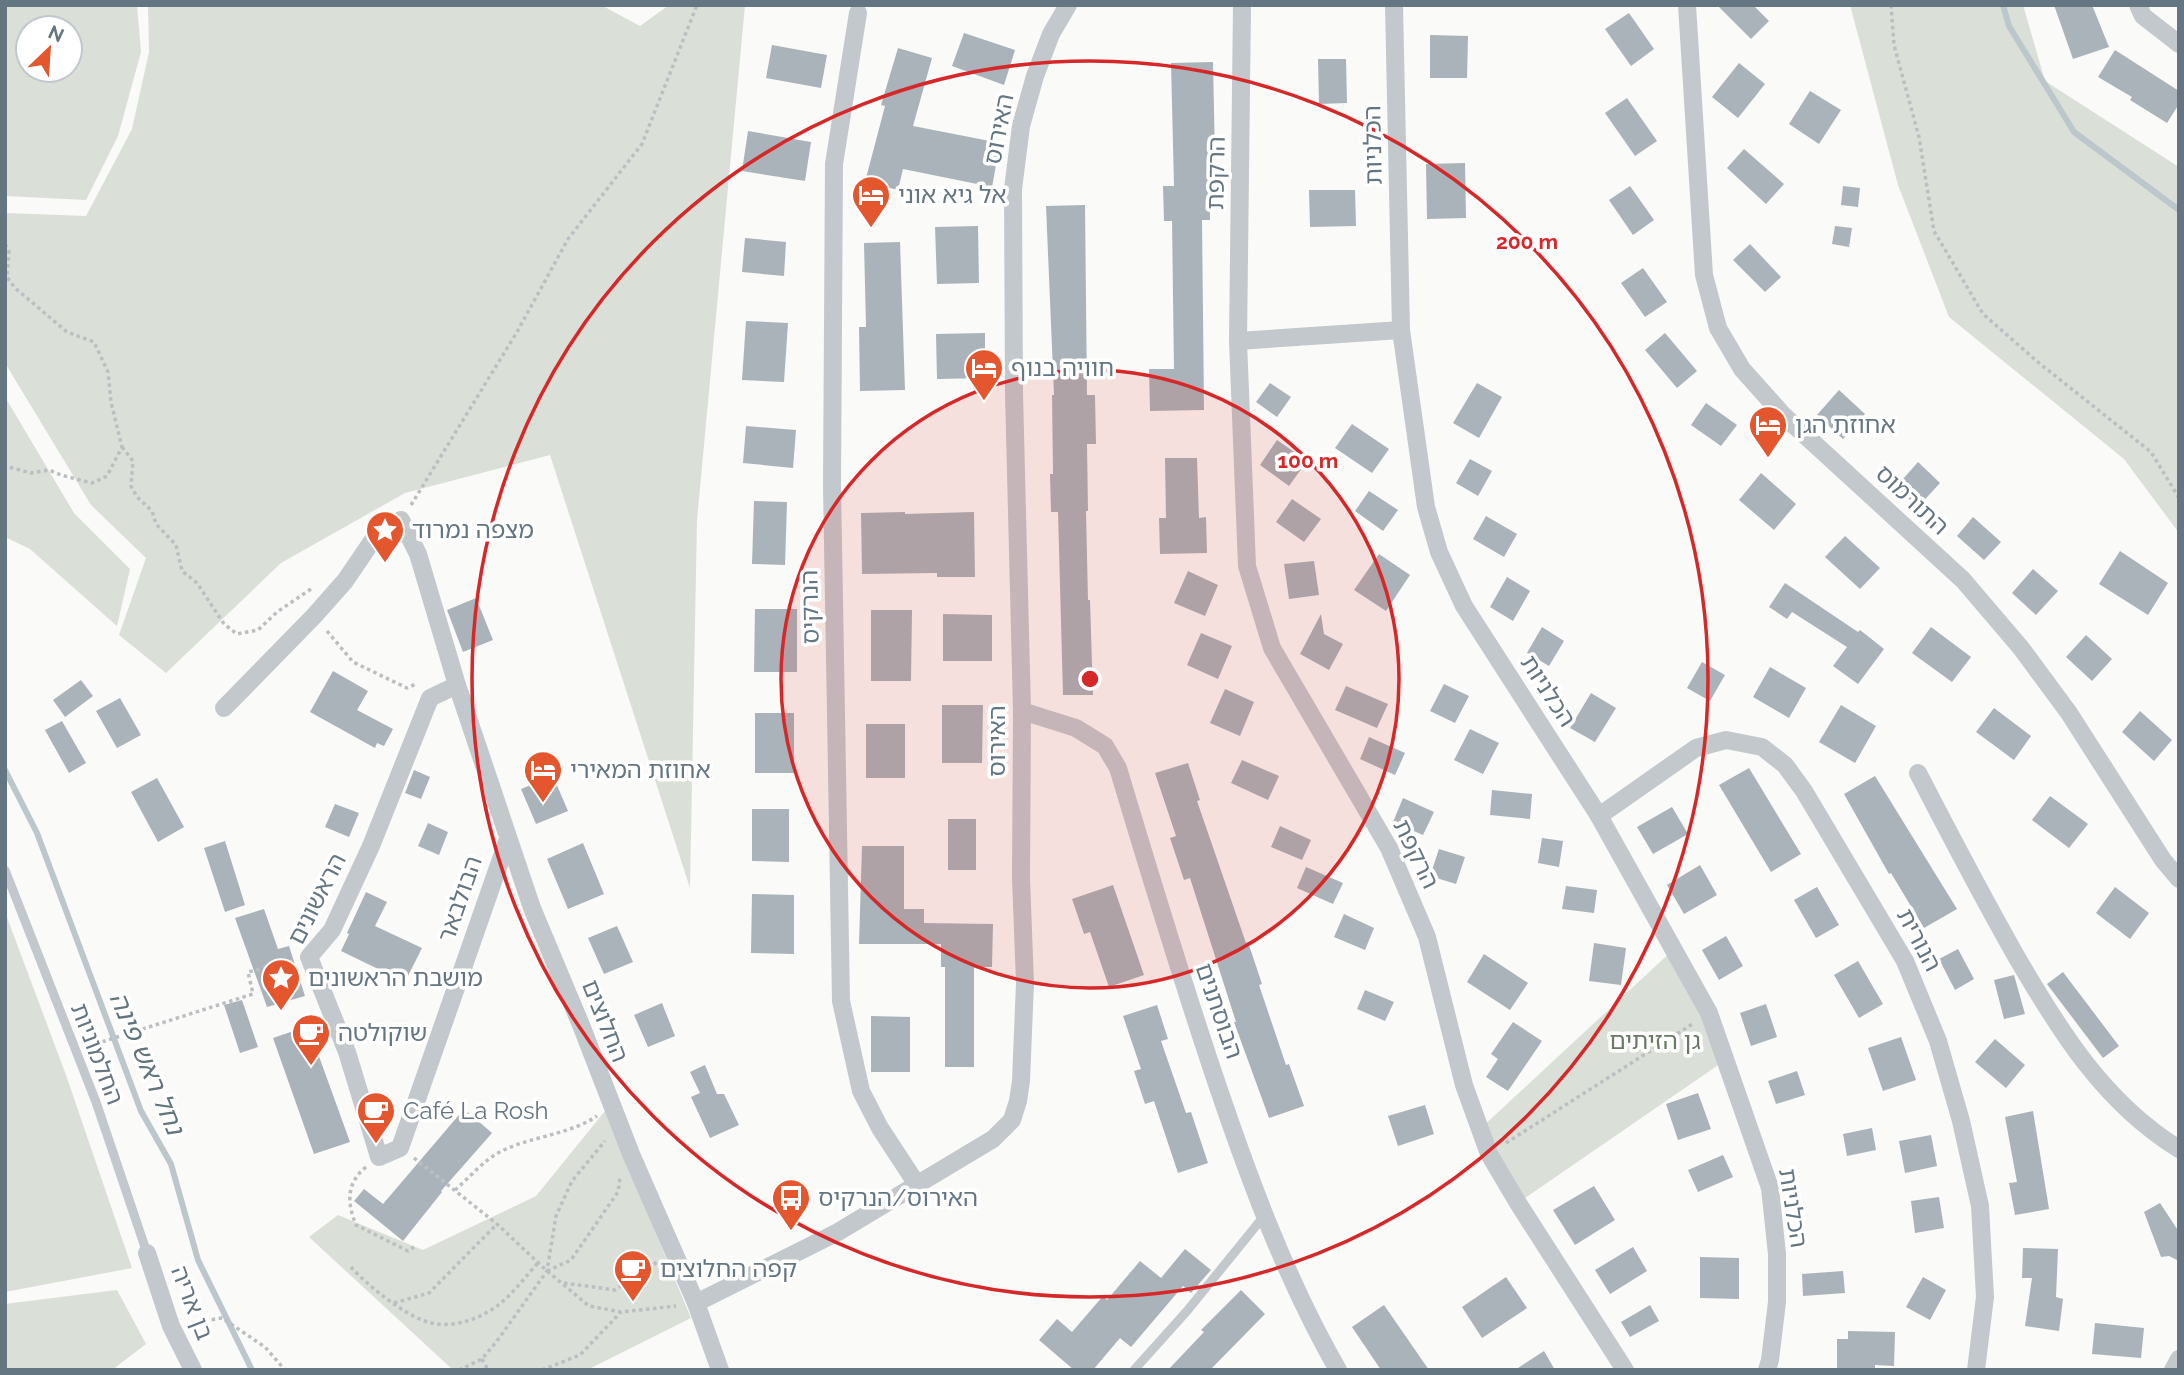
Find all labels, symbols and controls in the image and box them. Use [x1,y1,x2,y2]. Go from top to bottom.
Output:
north arrow [14,14,84,84]
text: N [45,21,67,47]
street label: האירוס [977,91,1020,167]
street label: הכלניות [1357,105,1388,185]
street label: הרקפת [1200,136,1231,210]
hotel icon: אל גיא אוני [850,174,892,229]
place label: אל גיא אוני [898,180,1006,209]
text: 200 m [1496,229,1558,254]
hotel icon: חוויה בנוף [963,347,1005,402]
place label: חוויה בנוף [1011,353,1114,382]
hotel icon: אחוזת הגן [1747,404,1789,459]
place label: אחוזת הגן [1795,410,1896,439]
text: 100 m [1278,448,1338,473]
street label: התורמוס [1870,459,1955,541]
place icon: מצפה נמרוד [364,509,406,564]
place label: מצפה נמרוד [412,515,534,544]
street label: הנרקיס [794,570,825,644]
street label: הכלניות [1515,650,1582,732]
centre of rings [1078,667,1102,691]
street label: האירוס [982,705,1011,777]
hotel icon: אחוזת המאירי [522,749,564,804]
place label: אחוזת המאירי [570,755,711,784]
street label: הרקפת [1387,814,1446,893]
street label: הראשונים [281,848,352,949]
street label: הבולבאר [431,852,488,946]
street label: הנורית [1891,904,1948,976]
place icon: מושבת הראשונים [260,957,302,1012]
street label: הבוסתנים [1190,959,1249,1062]
place label: מושבת הראשונים [308,963,483,992]
street label: החלוצים [576,975,635,1066]
water label: נחל ראש פינה [104,987,191,1141]
street label: החלמוניות [65,999,130,1109]
cafe icon: שוקולטה [290,1012,332,1067]
place label: שוקולטה [338,1018,427,1047]
park label: גן הזיתים [1609,1026,1701,1055]
cafe icon: Café La Rosh [355,1090,397,1145]
place label: Café La Rosh [403,1096,549,1125]
street label: הכלניות [1773,1166,1814,1249]
bus stop icon: האירוס/הנרקיס [770,1177,812,1232]
place label: האירוס/הנרקיס [818,1183,978,1212]
cafe icon: קפה החלוצים [612,1248,654,1303]
place label: קפה החלוצים [660,1254,797,1283]
street label: בן אריה [165,1262,220,1344]

